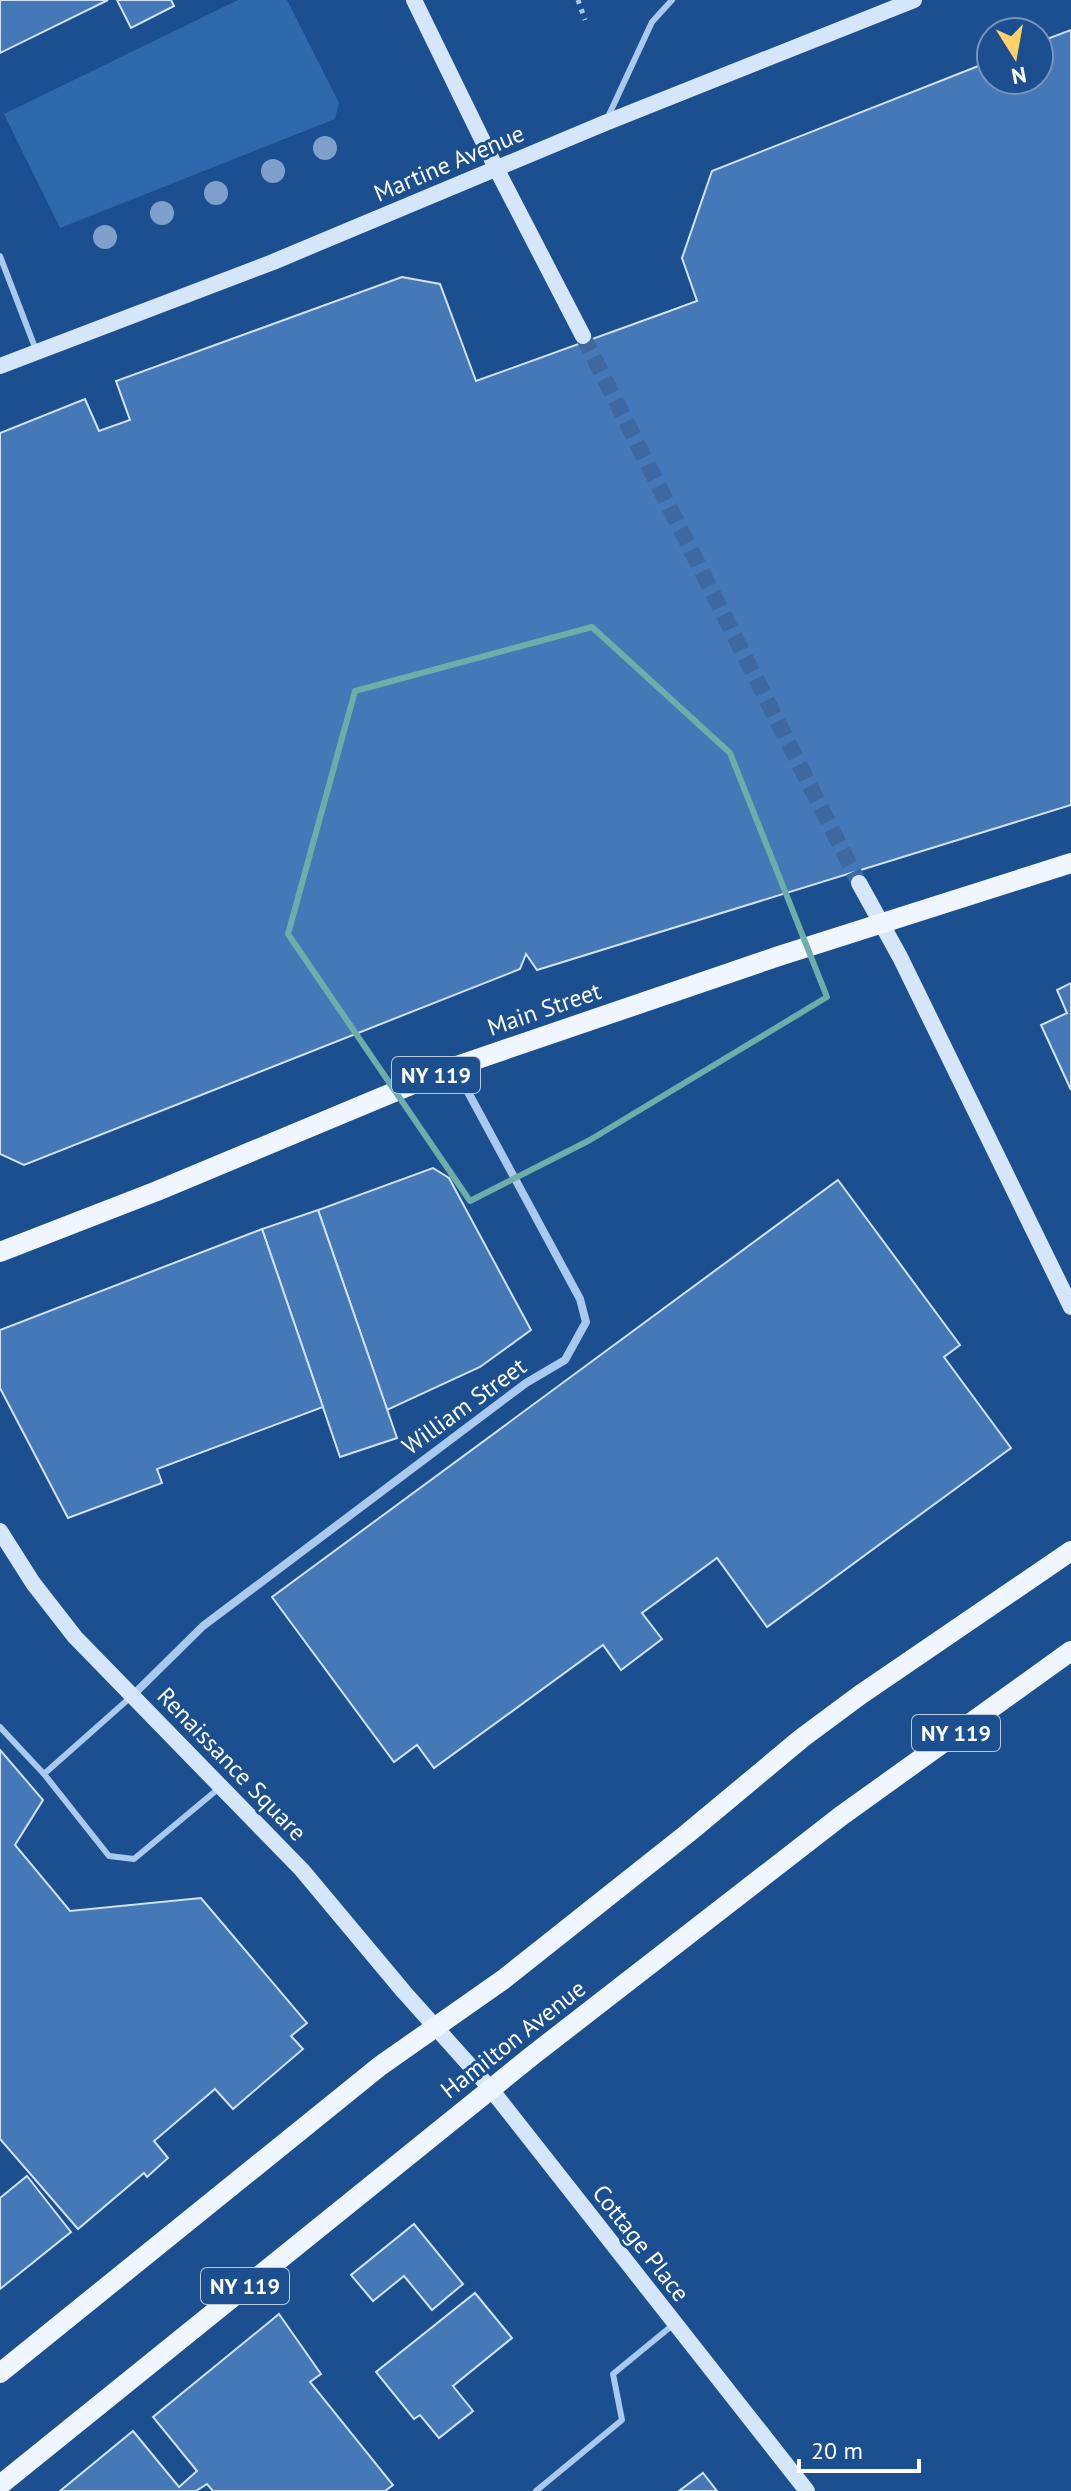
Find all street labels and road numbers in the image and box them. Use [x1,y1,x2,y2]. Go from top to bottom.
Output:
street label: Martine Avenue [369,117,529,209]
street label: Main Street [483,975,605,1043]
road number: NY 119 [392,1057,480,1093]
street label: William Street [396,1351,532,1461]
street label: Renaissance Square [151,1681,313,1847]
road number: NY 119 [912,1715,1000,1751]
street label: Hamilton Avenue [434,1973,592,2105]
street label: Cottage Place [586,2178,696,2308]
road number: NY 119 [201,2268,289,2304]

